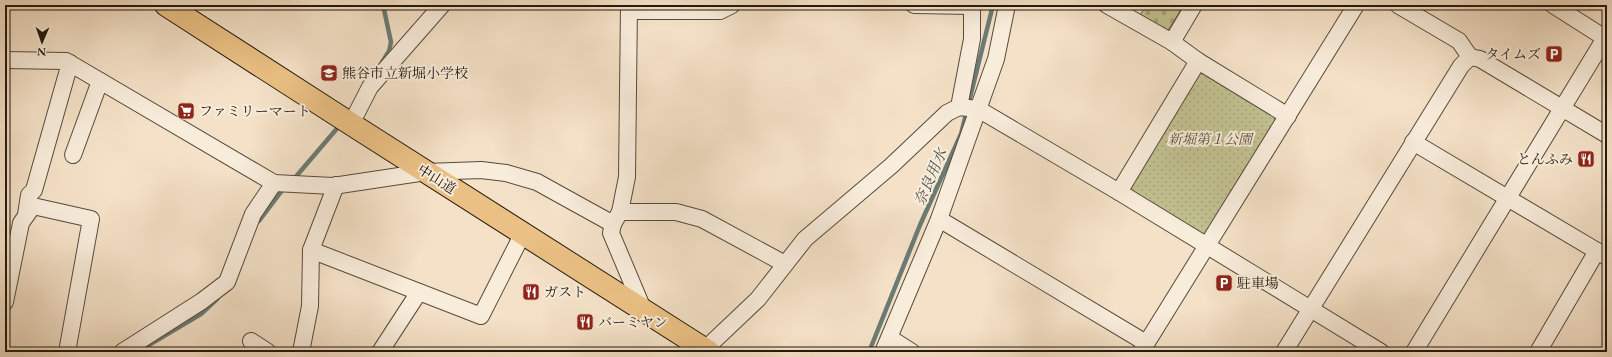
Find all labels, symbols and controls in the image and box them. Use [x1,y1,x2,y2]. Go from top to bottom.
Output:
north arrow [22,22,62,62]
parking icon: タイムズ [1544,44,1564,64]
text: N [37,45,46,59]
place label: タイムズ [1485,45,1541,63]
school or university icon: 熊谷市立新堀小学校 [319,63,339,83]
place label: 熊谷市立新堀小学校 [342,64,468,82]
supermarket icon: ファミリーマート [176,101,196,121]
place label: ファミリーマート [199,102,311,120]
park label: 新堀第１公園 [1168,130,1254,148]
water label: 奈良用水 [910,144,951,208]
restaurant icon: とんふみ [1576,149,1596,169]
place label: とんふみ [1517,150,1573,168]
street label: 中山道 [414,160,460,198]
parking icon: 駐車場 [1214,273,1234,293]
place label: 駐車場 [1237,274,1279,292]
restaurant icon: ガスト [521,282,541,302]
place label: ガスト [544,283,586,301]
restaurant icon: バーミヤン [575,312,595,332]
place label: バーミヤン [598,313,668,331]

